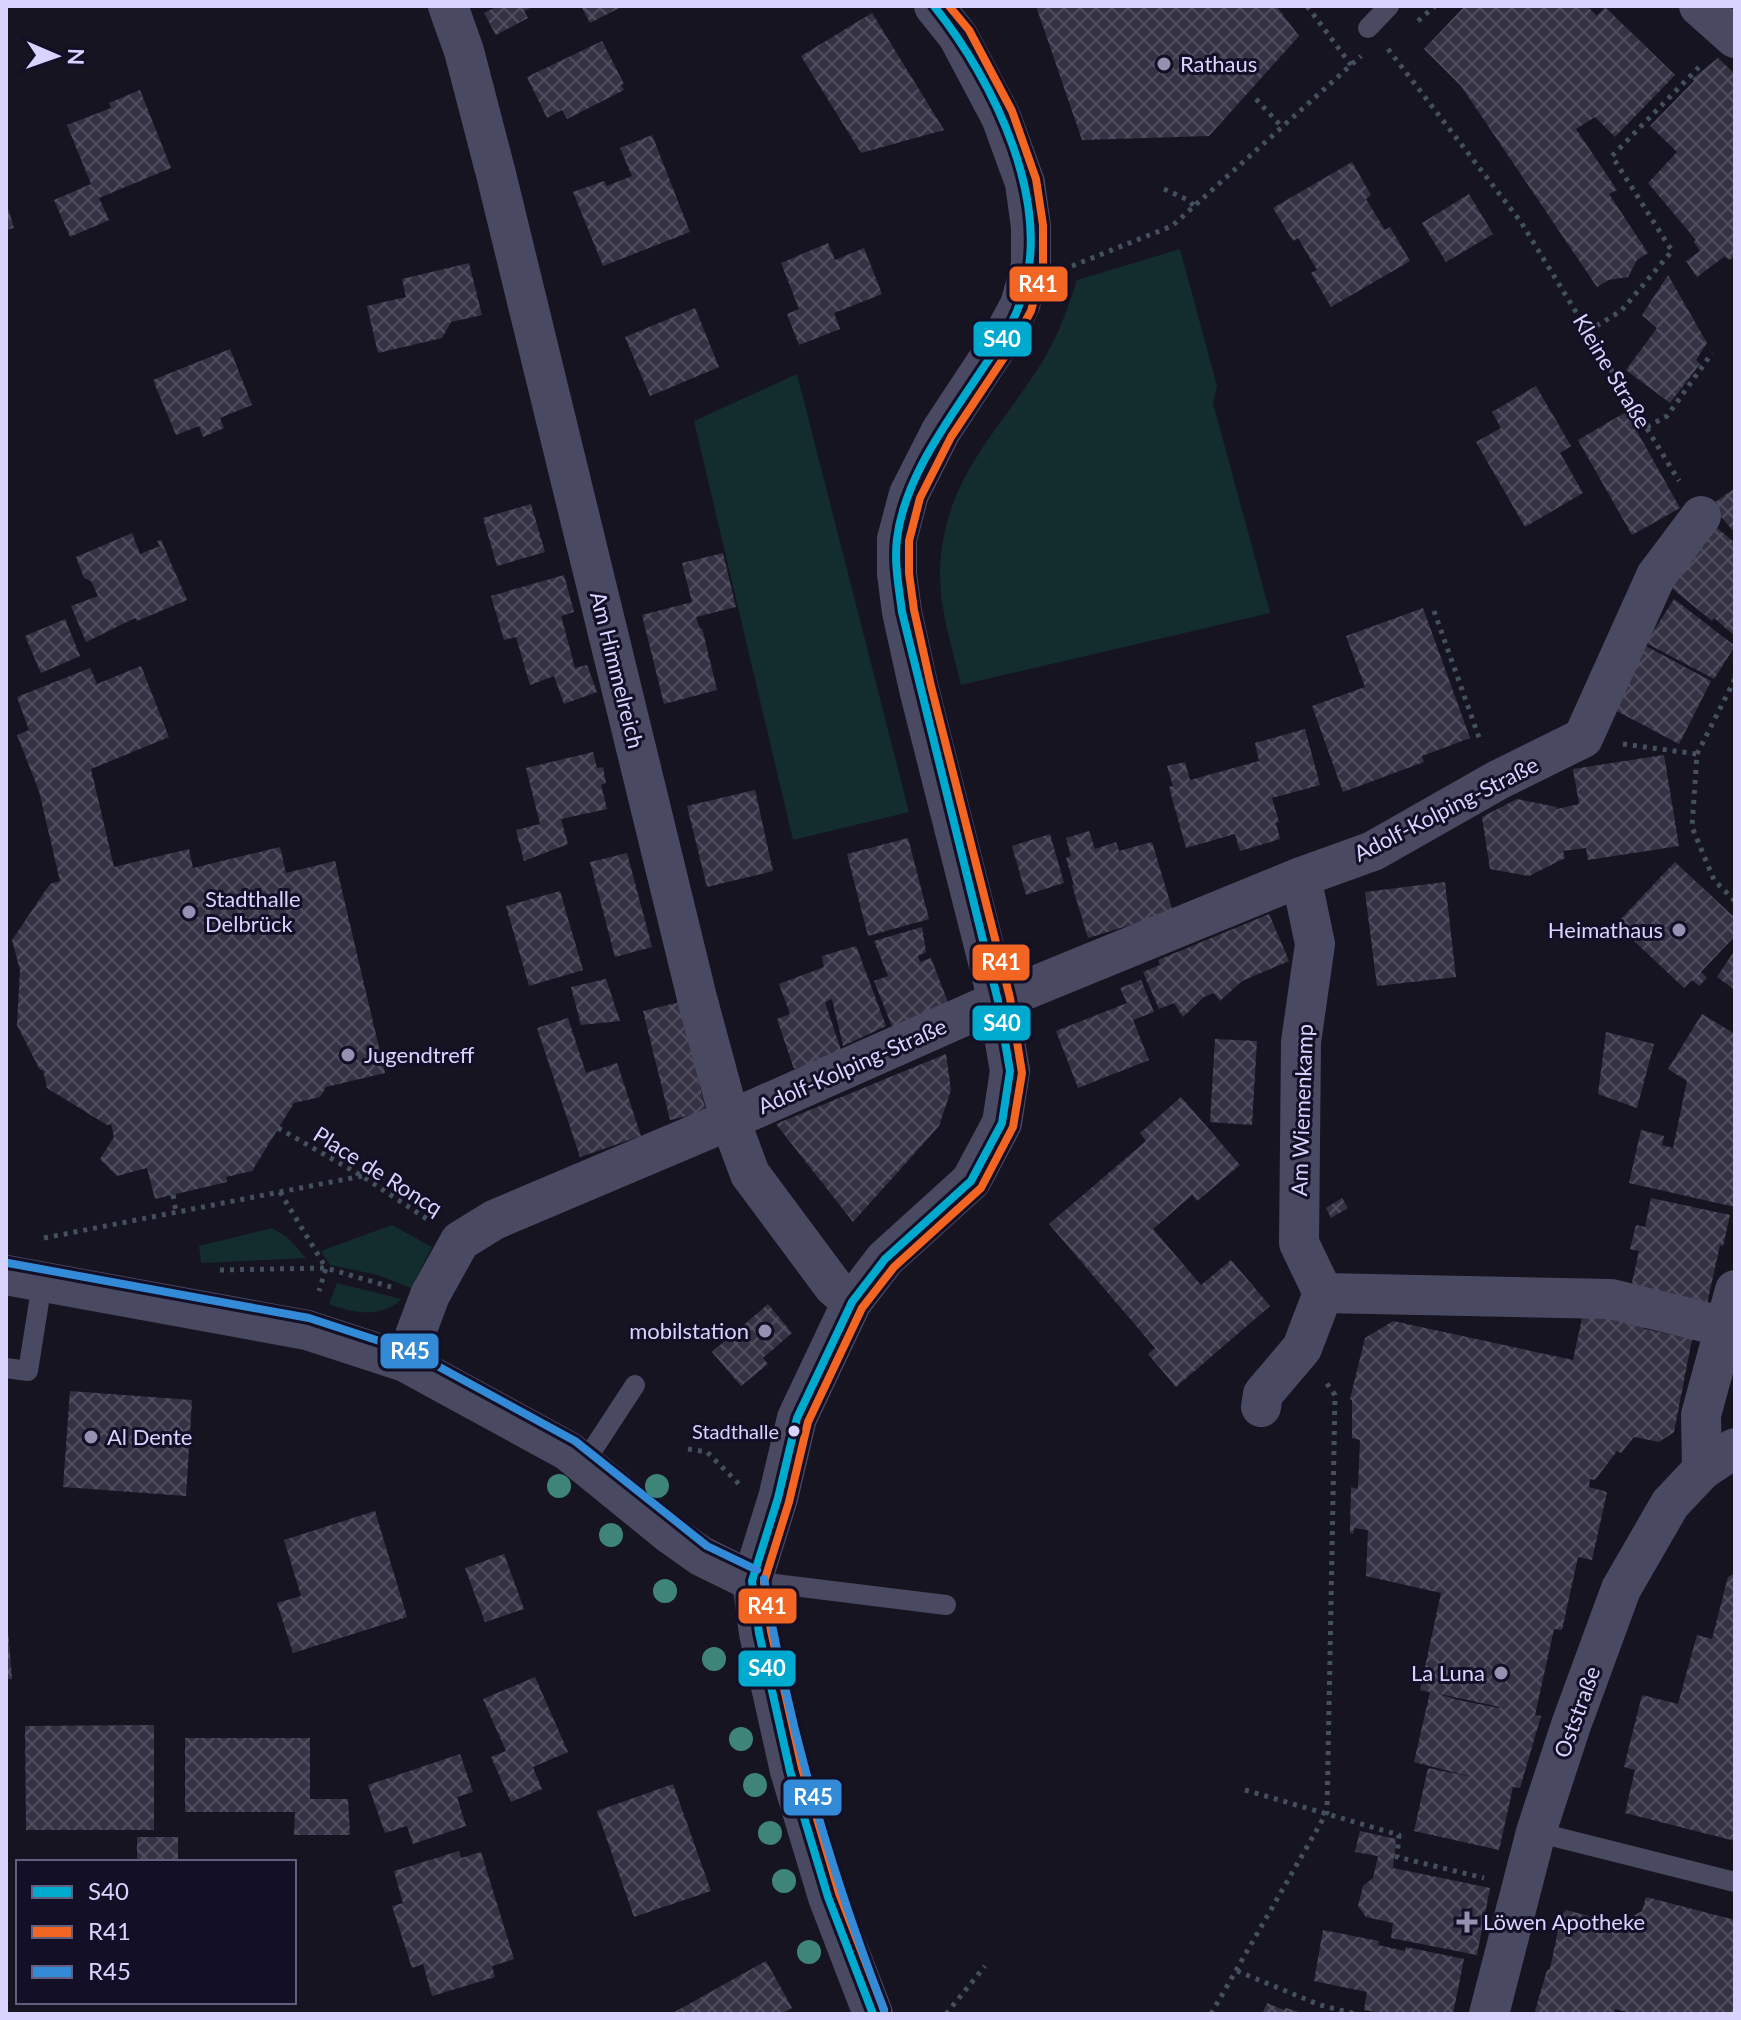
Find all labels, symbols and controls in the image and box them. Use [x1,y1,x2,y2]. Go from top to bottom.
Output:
north arrow [16,16,96,96]
text: N [63,48,90,66]
place label: Rathaus [1180,50,1257,77]
marker: Rathaus [1155,55,1173,73]
line badge: R41 [1008,265,1069,303]
text: R41 [1018,270,1058,297]
street label: Kleine Straße [1568,309,1657,433]
line badge: S40 [972,320,1033,358]
text: S40 [983,325,1021,352]
street label: Am Himmelreich [585,589,650,751]
street label: Adolf-Kolping-Straße [1349,750,1543,867]
place label: Stadthalle Delbrück [205,885,301,937]
marker: Stadthalle Delbrück [180,903,198,921]
place label: Heimathaus [1548,916,1663,943]
marker: Heimathaus [1670,921,1688,939]
line badge: R41 [971,943,1031,982]
text: R41 [981,948,1021,975]
line badge: S40 [971,1004,1032,1042]
text: S40 [983,1009,1021,1036]
street label: Adolf-Kolping-Straße [753,1012,950,1119]
street label: Am Wiemenkamp [1285,1023,1318,1197]
place label: Jugendtreff [364,1041,475,1068]
marker: Jugendtreff [339,1046,357,1064]
street label: Place de Roncq [309,1120,448,1221]
place label: mobilstation [629,1317,749,1344]
marker: mobilstation [756,1322,774,1340]
line badge: R45 [379,1332,440,1370]
text: R45 [390,1337,430,1364]
place label: Stadthalle [692,1419,779,1443]
place label: Al Dente [107,1423,192,1450]
marker: Stadthalle [786,1423,802,1439]
marker: Al Dente [82,1428,100,1446]
line badge: R41 [737,1587,798,1625]
text: R41 [747,1592,787,1619]
line badge: S40 [737,1649,797,1688]
text: S40 [748,1654,786,1681]
place label: La Luna [1411,1659,1485,1686]
street label: Oststraße [1548,1662,1606,1761]
marker: La Luna [1492,1664,1510,1682]
line badge: R45 [782,1778,843,1817]
text: R45 [793,1783,833,1810]
legend [16,1860,296,2004]
text: S40 [88,1876,129,1905]
place label: Löwen Apotheke [1483,1908,1645,1935]
marker: Löwen Apotheke [1458,1913,1476,1931]
text: R41 [88,1916,131,1945]
text: R45 [88,1956,131,1985]

